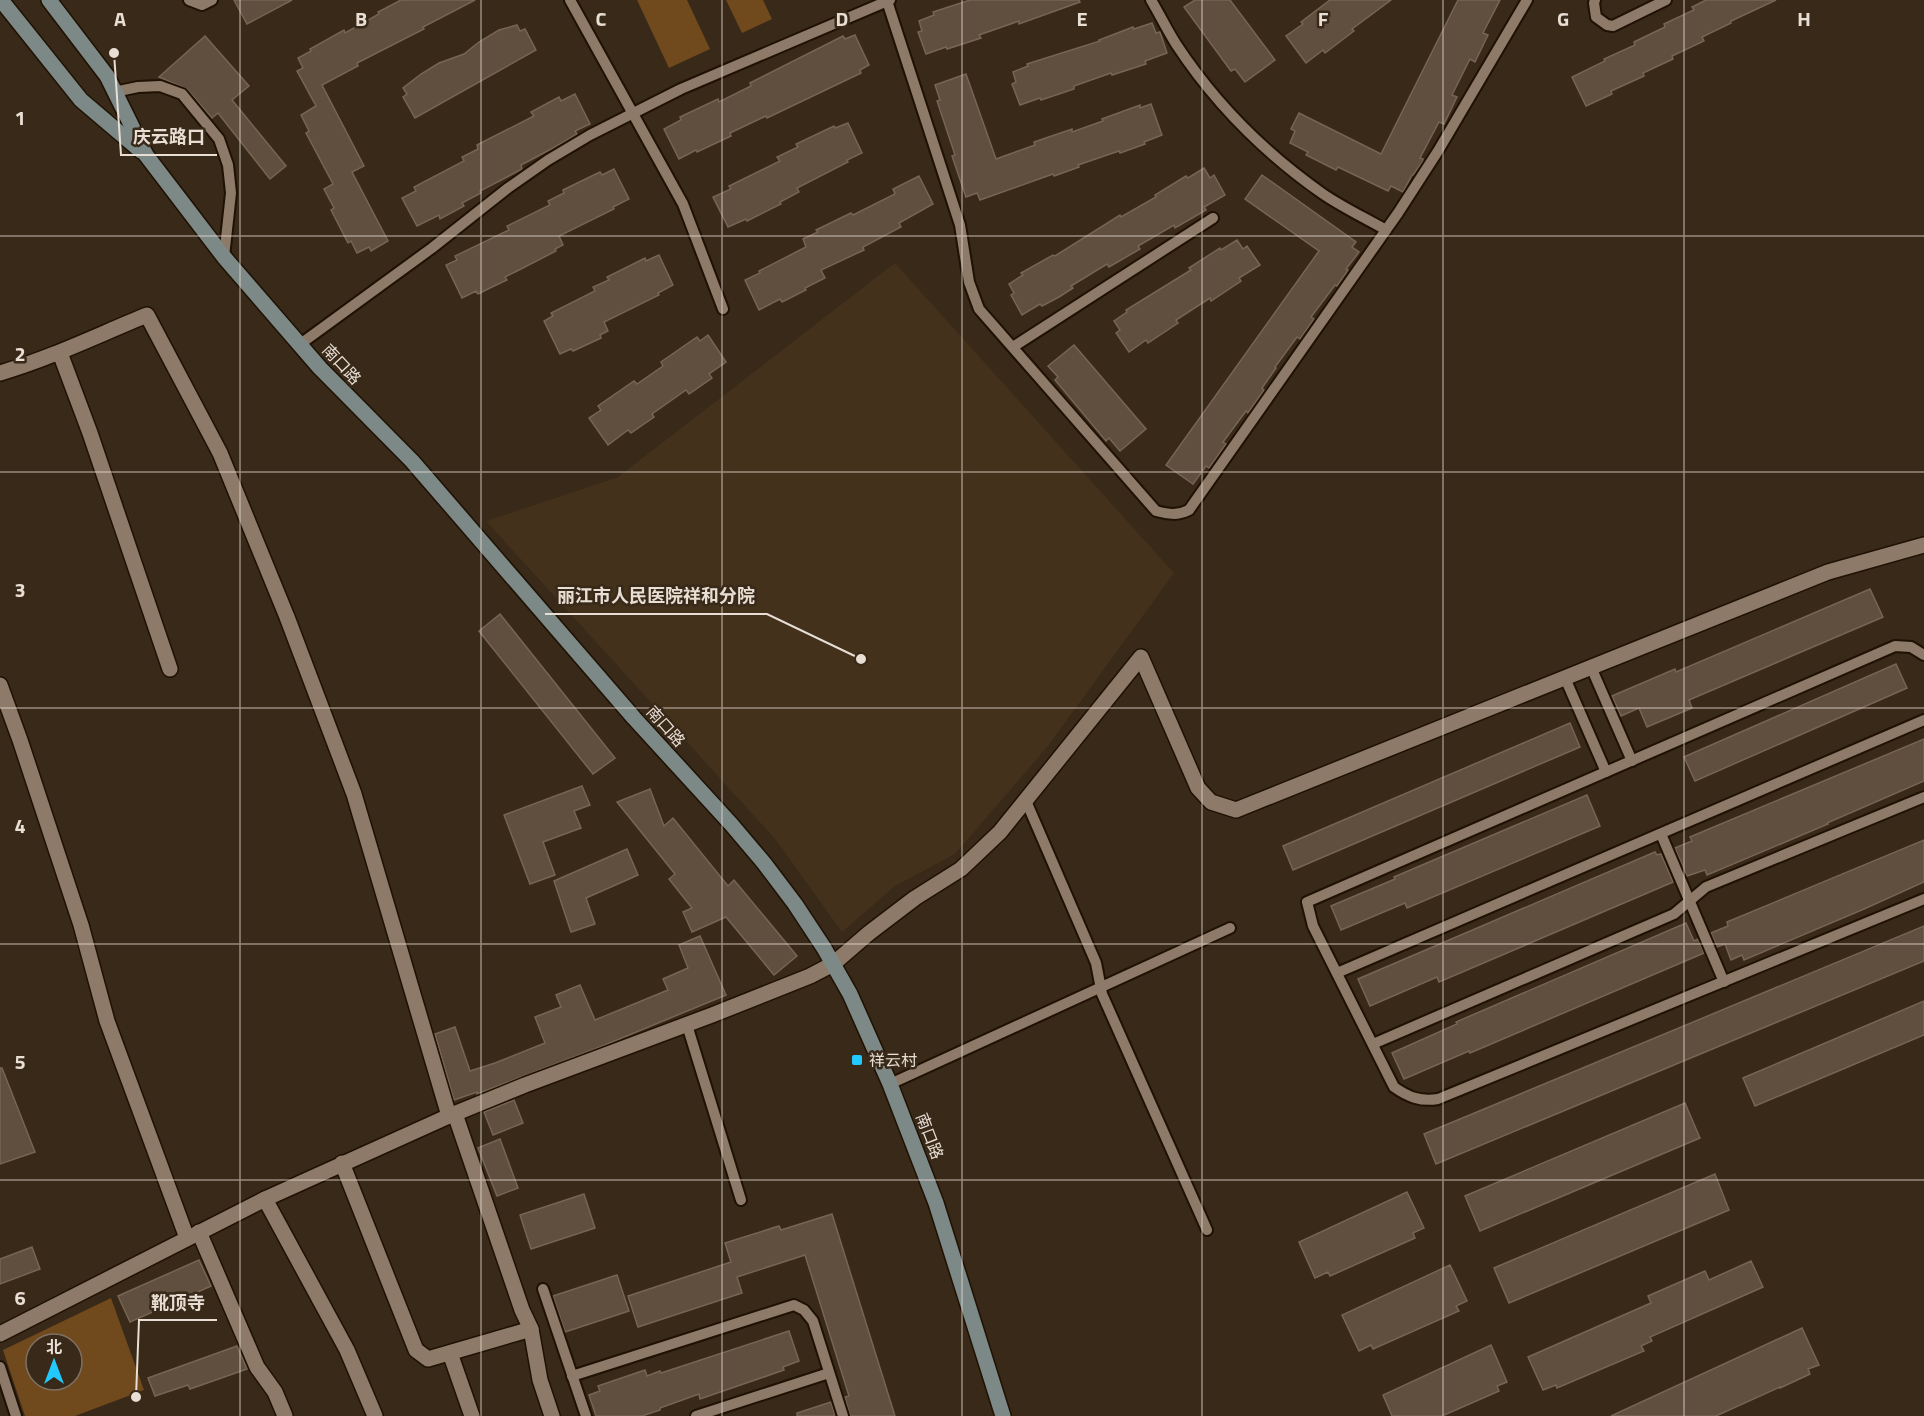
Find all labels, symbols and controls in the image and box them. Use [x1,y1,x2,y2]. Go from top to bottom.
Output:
text: A [114,3,126,34]
text: B [355,3,367,34]
text: C [596,3,607,34]
text: D [836,3,848,34]
text: E [1076,3,1088,34]
text: F [1318,3,1329,34]
text: G [1557,3,1569,34]
text: H [1797,3,1811,34]
text: 1 [14,102,26,133]
callout: 庆云路口 [121,119,217,155]
text: 庆云路口 [133,123,205,150]
text: 2 [14,338,26,369]
street label: 南口路 [317,338,367,390]
text: 3 [14,574,26,605]
callout: 丽江市人民医院祥和分院 [545,578,767,614]
text: 丽江市人民医院祥和分院 [557,582,755,609]
street label: 南口路 [641,700,691,752]
text: 4 [14,810,26,841]
text: 5 [14,1046,26,1077]
place label: 祥云村 [869,1048,917,1072]
marker: 祥云村 [850,1053,864,1067]
street label: 南口路 [910,1109,950,1163]
text: 6 [14,1282,26,1313]
callout: 靴顶寺 [139,1284,217,1320]
text: 靴顶寺 [151,1289,205,1316]
north arrow [24,1332,84,1392]
text: 北 [46,1335,62,1359]

